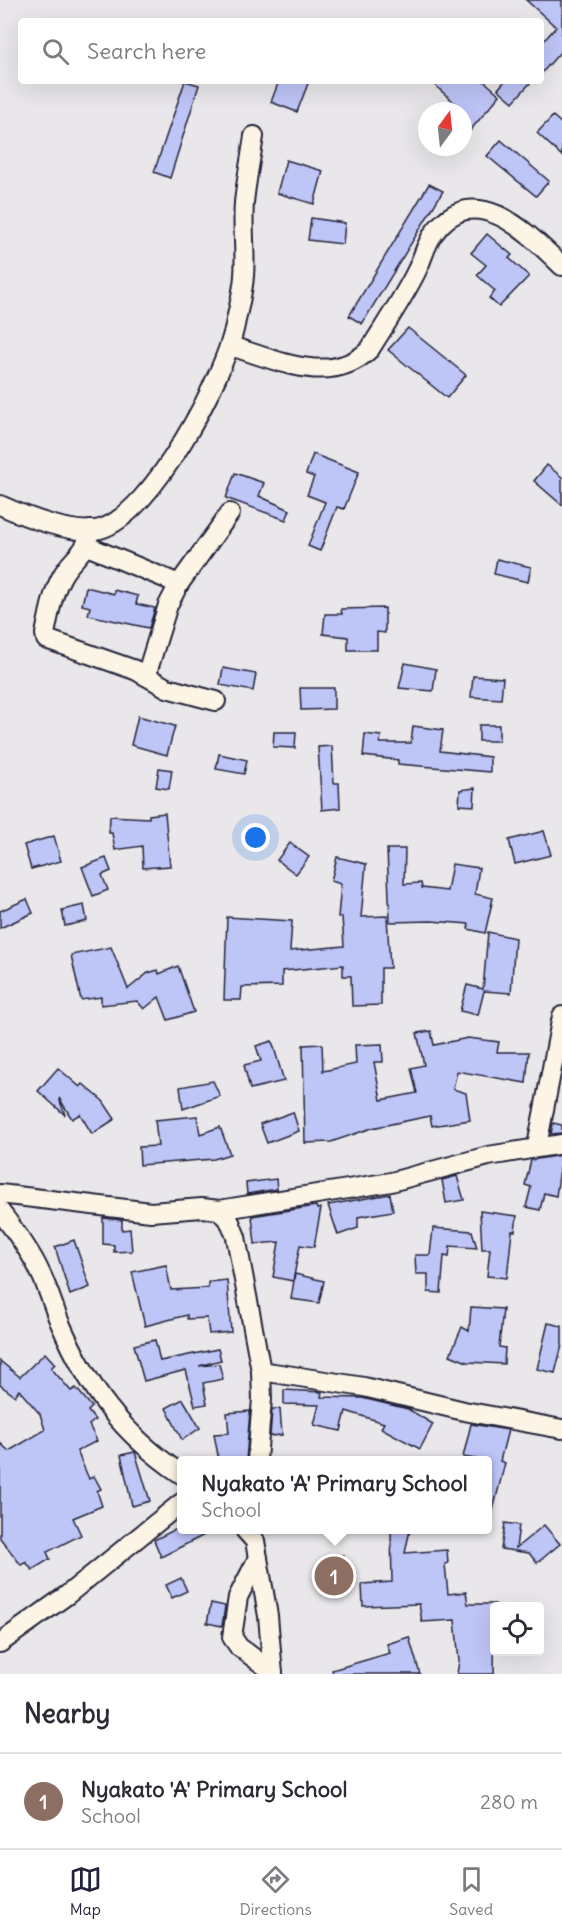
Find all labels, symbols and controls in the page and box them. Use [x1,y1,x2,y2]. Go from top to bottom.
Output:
search box [18,18,544,84]
icon: search [39,35,72,68]
text: Search here [87,37,206,65]
north arrow [418,102,472,156]
your location [241,823,270,852]
popup [177,1456,492,1534]
text: Nyakato 'A' Primary School [201,1469,468,1497]
text: School [201,1497,261,1522]
pin: 1 [314,1554,354,1598]
map controls [490,1602,544,1656]
button: locate [490,1602,544,1656]
text: Nearby [24,1697,110,1730]
text: Nyakato 'A' Primary School [81,1775,347,1803]
text: 1 [40,1789,47,1814]
text: 280 m [480,1789,538,1814]
text: School [81,1803,141,1828]
tab: Map [69,1863,102,1919]
tab: Directions [239,1863,312,1919]
tab: Saved [449,1863,493,1919]

